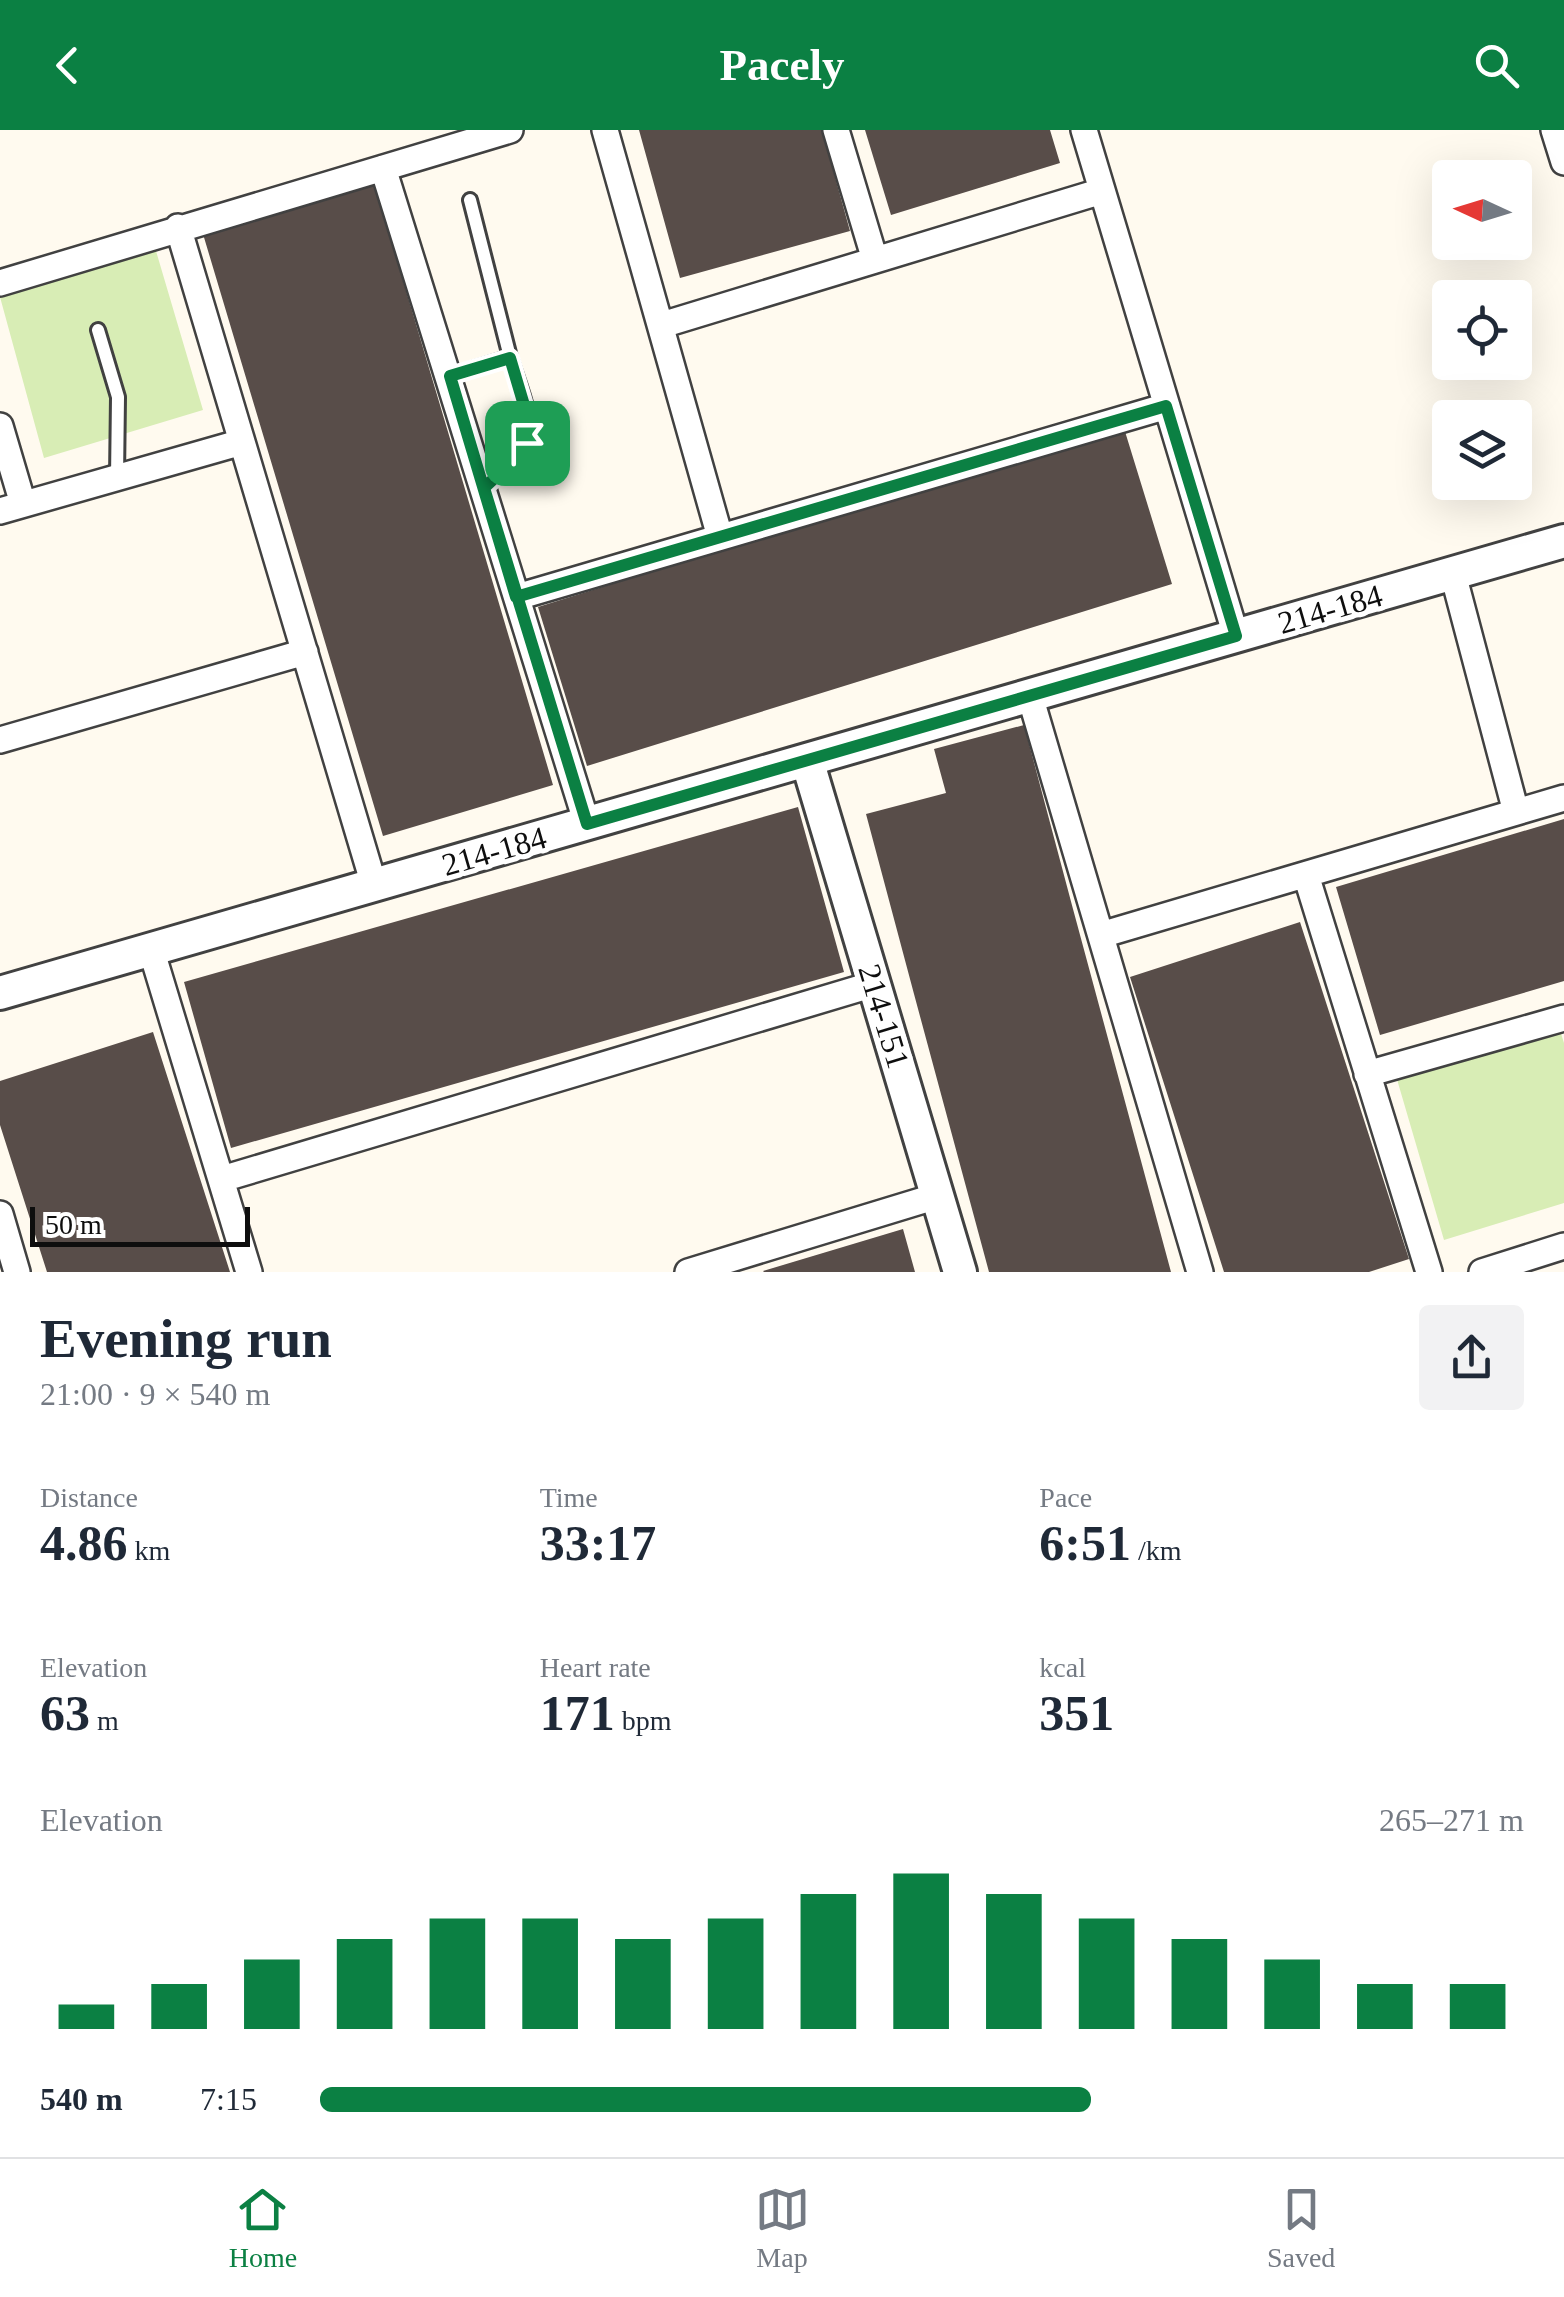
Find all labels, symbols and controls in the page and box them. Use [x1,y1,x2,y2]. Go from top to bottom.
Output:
icon: back [40,38,95,93]
icon: search [1469,38,1524,93]
text: Pacely [720,40,844,90]
north arrow [1432,160,1532,260]
map controls [1432,160,1532,500]
button: locate [1432,280,1532,380]
button: layers [1432,400,1532,500]
pin [485,401,570,486]
icon: arrive [500,416,555,471]
street label: 214-184 [1274,577,1386,641]
street label: 214-184 [438,819,550,883]
street label: 214-151 [851,960,917,1072]
scale bar [30,1202,250,1246]
text: 50 m [45,1209,102,1240]
button: share [1419,1305,1524,1410]
text: Evening run [40,1308,332,1369]
text: 21:00 · 9 × 540 m [40,1376,270,1412]
text: Distance [40,1482,138,1513]
text: Time [540,1482,598,1513]
text: Pace [1039,1482,1092,1513]
text: 4.86 [40,1515,128,1571]
text: 33:17 [540,1515,656,1571]
text: 6:51 [1039,1515,1131,1571]
text: km [128,1535,170,1566]
text: /km [1131,1535,1182,1566]
text: Elevation [40,1652,147,1683]
text: Heart rate [540,1652,651,1683]
text: kcal [1039,1652,1086,1683]
text: 63 [40,1685,90,1741]
text: 171 [540,1685,615,1741]
text: 351 [1039,1685,1114,1741]
text: m [90,1705,119,1736]
text: bpm [615,1705,671,1736]
text: Elevation [40,1802,163,1838]
text: 265–271 m [1379,1802,1524,1838]
text: 540 m [40,2081,123,2117]
text: 7:15 [200,2081,257,2117]
tab: Home [229,2182,297,2274]
tab: Map [755,2182,810,2274]
tab: Saved [1267,2182,1335,2274]

